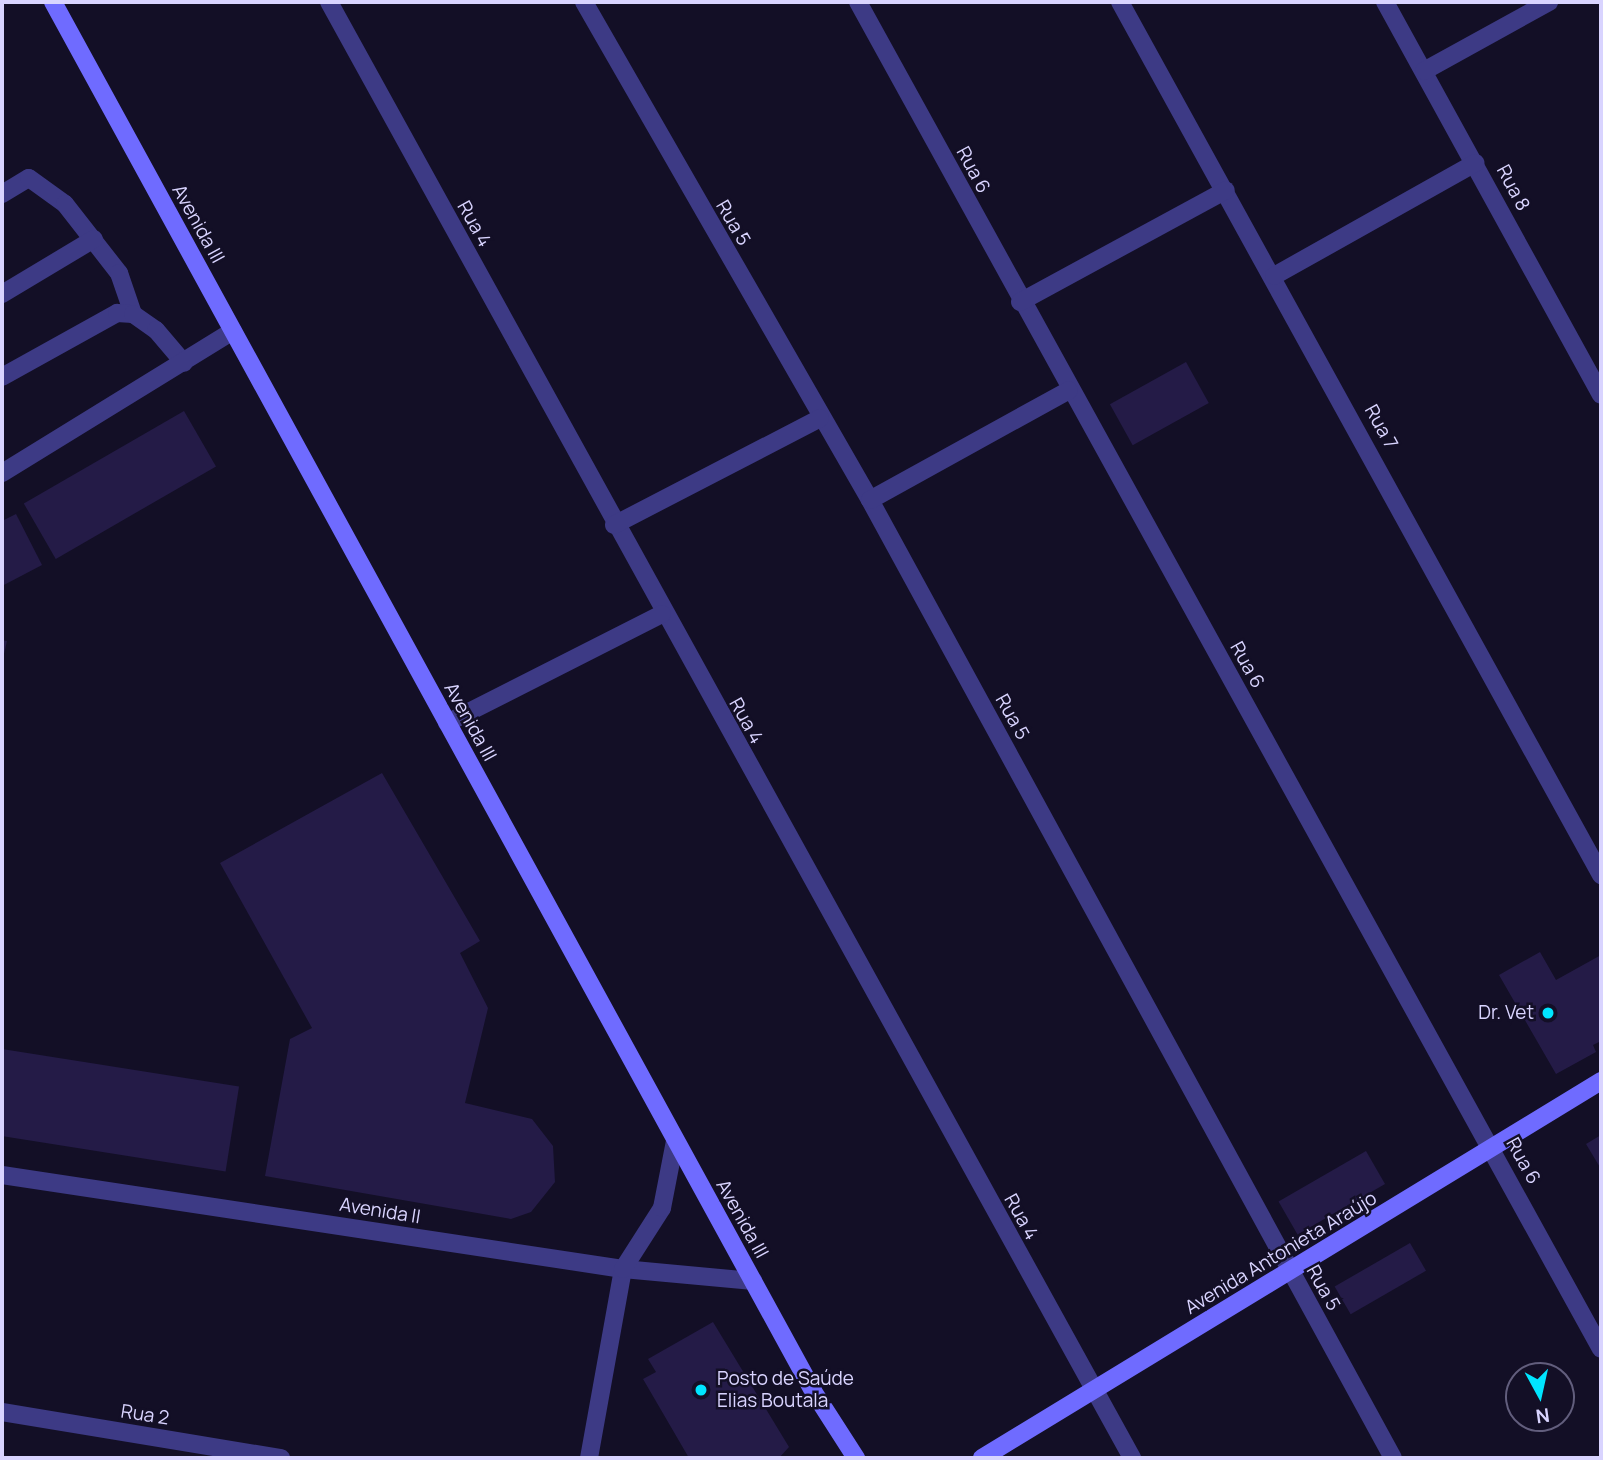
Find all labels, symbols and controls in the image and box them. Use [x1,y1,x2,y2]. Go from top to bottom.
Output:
street label: Rua 6 [951,143,995,197]
street label: Rua 8 [1492,161,1534,215]
street label: Avenida III [167,181,229,267]
street label: Rua 5 [711,196,755,250]
street label: Rua 4 [452,197,496,251]
street label: Rua 7 [1360,401,1402,453]
street label: Rua 6 [1225,638,1269,692]
street label: Avenida III [439,679,501,765]
street label: Rua 5 [990,690,1034,744]
street label: Rua 4 [724,694,768,748]
place label: Dr. Vet [1478,1002,1534,1024]
marker: Dr. Vet [1540,1005,1556,1021]
street label: Rua 6 [1501,1134,1545,1188]
street label: Avenida III [711,1176,773,1262]
street label: Avenida Antonieta Araújo [1181,1187,1381,1319]
street label: Rua 4 [999,1190,1043,1244]
street label: Avenida II [338,1193,422,1229]
street label: Rua 5 [1301,1261,1345,1315]
north arrow [1505,1362,1575,1432]
place label: Posto de Saúde Elias Boutala [717,1368,854,1412]
marker: Posto de Saúde Elias Boutala [691,1380,711,1400]
street label: Rua 2 [119,1400,171,1430]
text: N [1534,1402,1551,1430]

